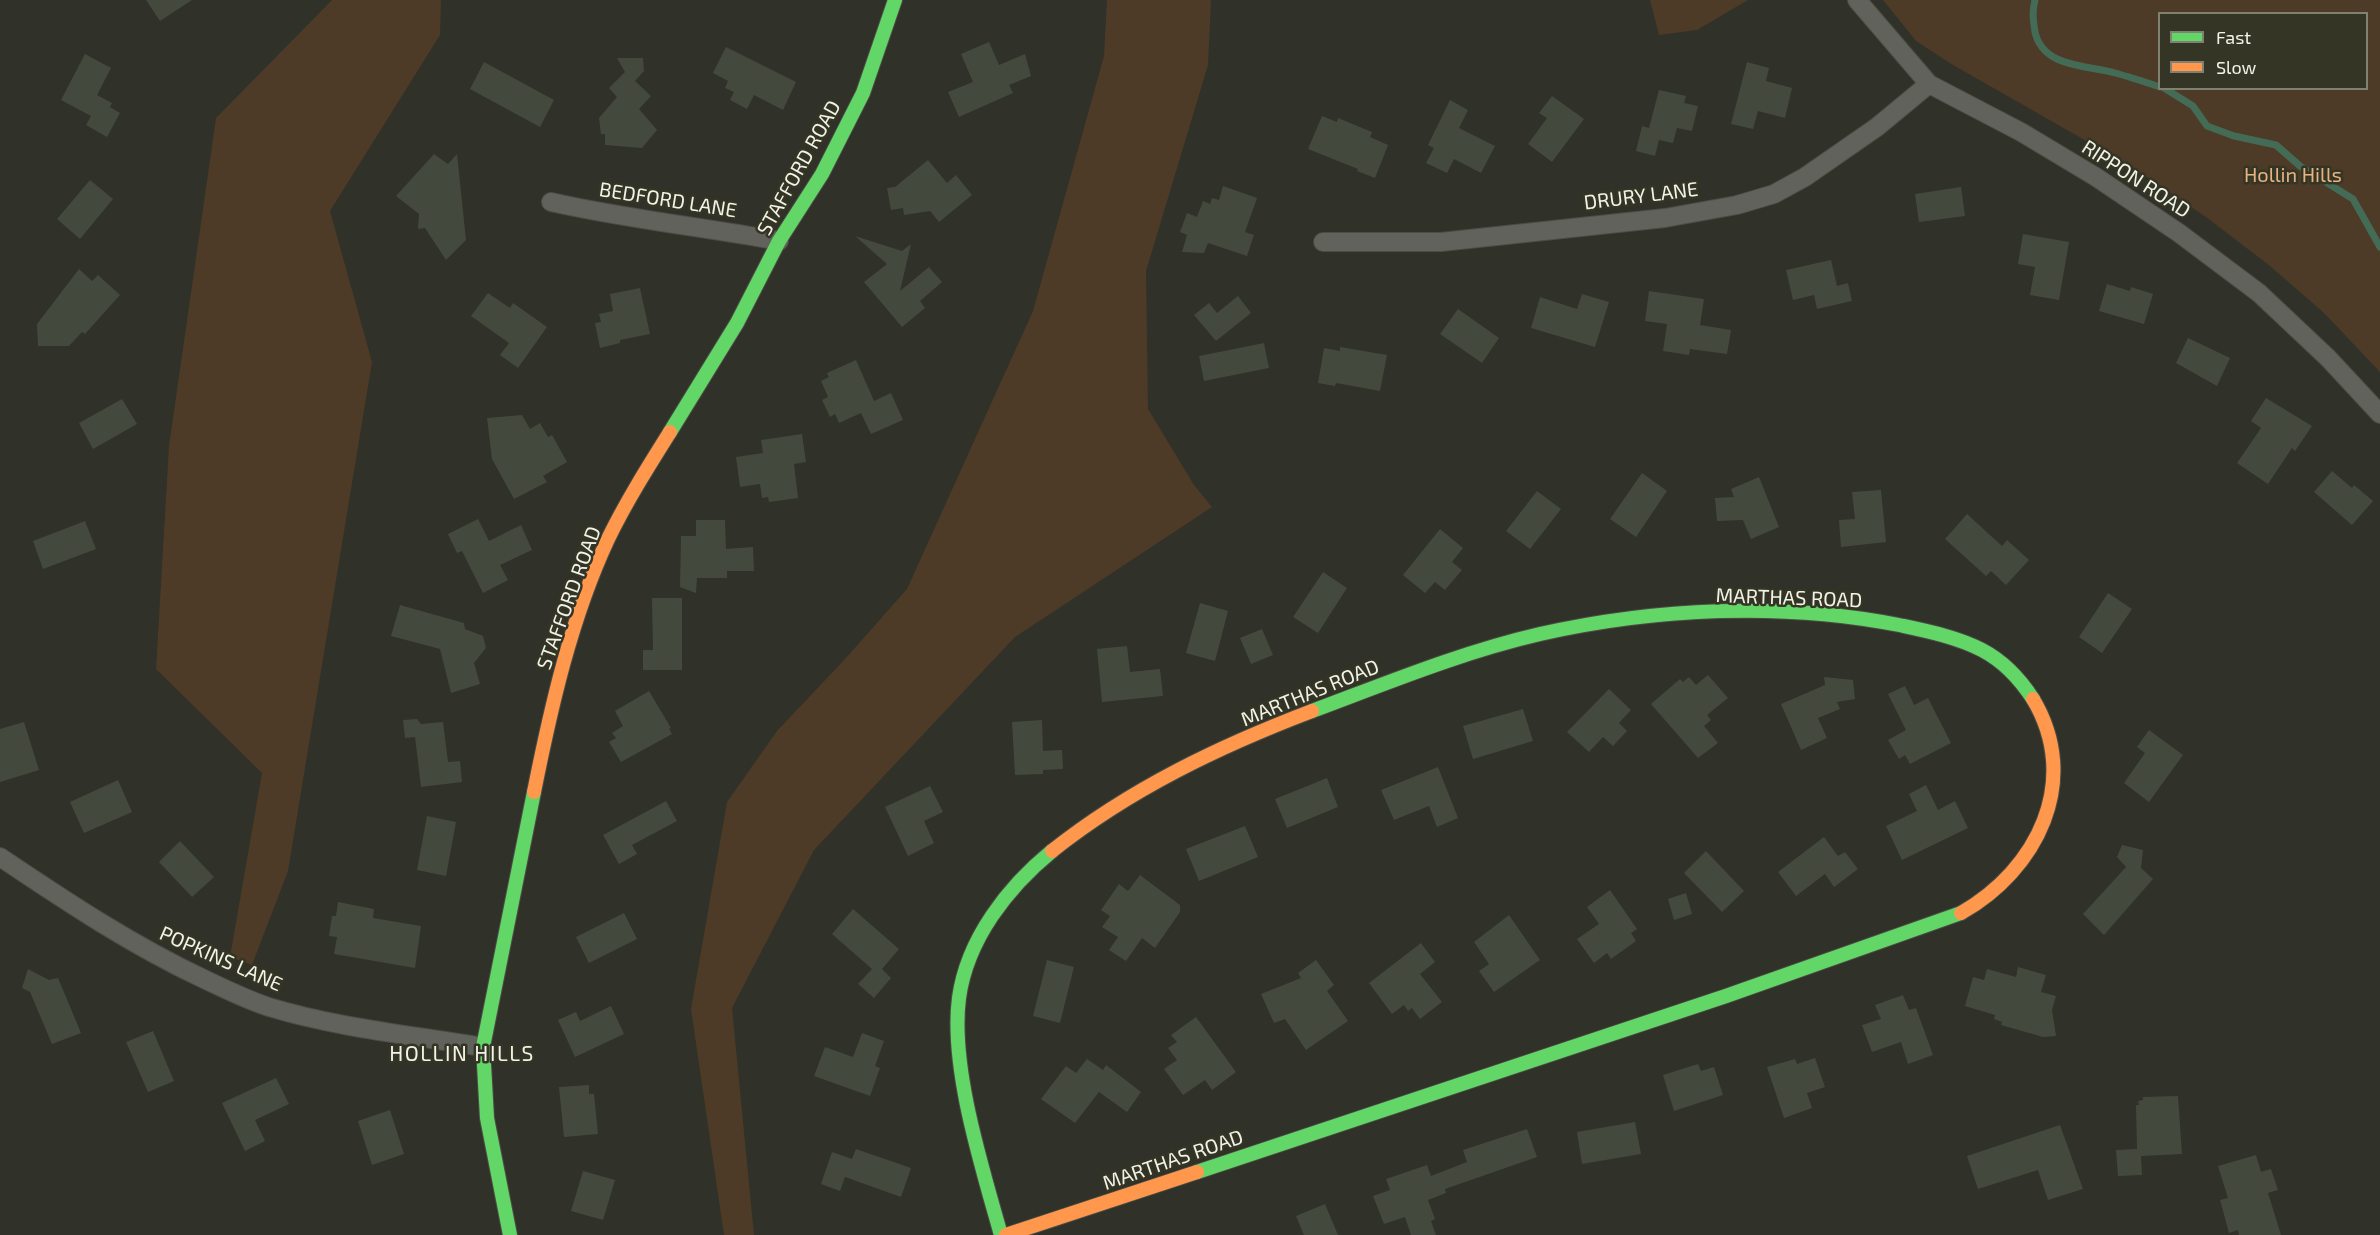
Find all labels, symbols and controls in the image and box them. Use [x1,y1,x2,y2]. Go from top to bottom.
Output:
legend [2158,12,2368,90]
text: Fast [2216,26,2251,48]
text: Slow [2216,56,2256,78]
street label: STAFFORD ROAD [752,96,846,240]
street label: RIPPON ROAD [2077,135,2195,223]
park label: Hollin Hills [2244,163,2342,187]
street label: BEDFORD LANE [597,177,739,223]
street label: DRURY LANE [1582,177,1700,215]
street label: STAFFORD ROAD [532,523,606,673]
street label: MARTHAS ROAD [1715,583,1863,613]
street label: MARTHAS ROAD [1238,654,1382,732]
street label: POPKINS LANE [156,921,286,997]
district label: HOLLIN HILLS [389,1041,535,1067]
street label: MARTHAS ROAD [1100,1125,1246,1195]

